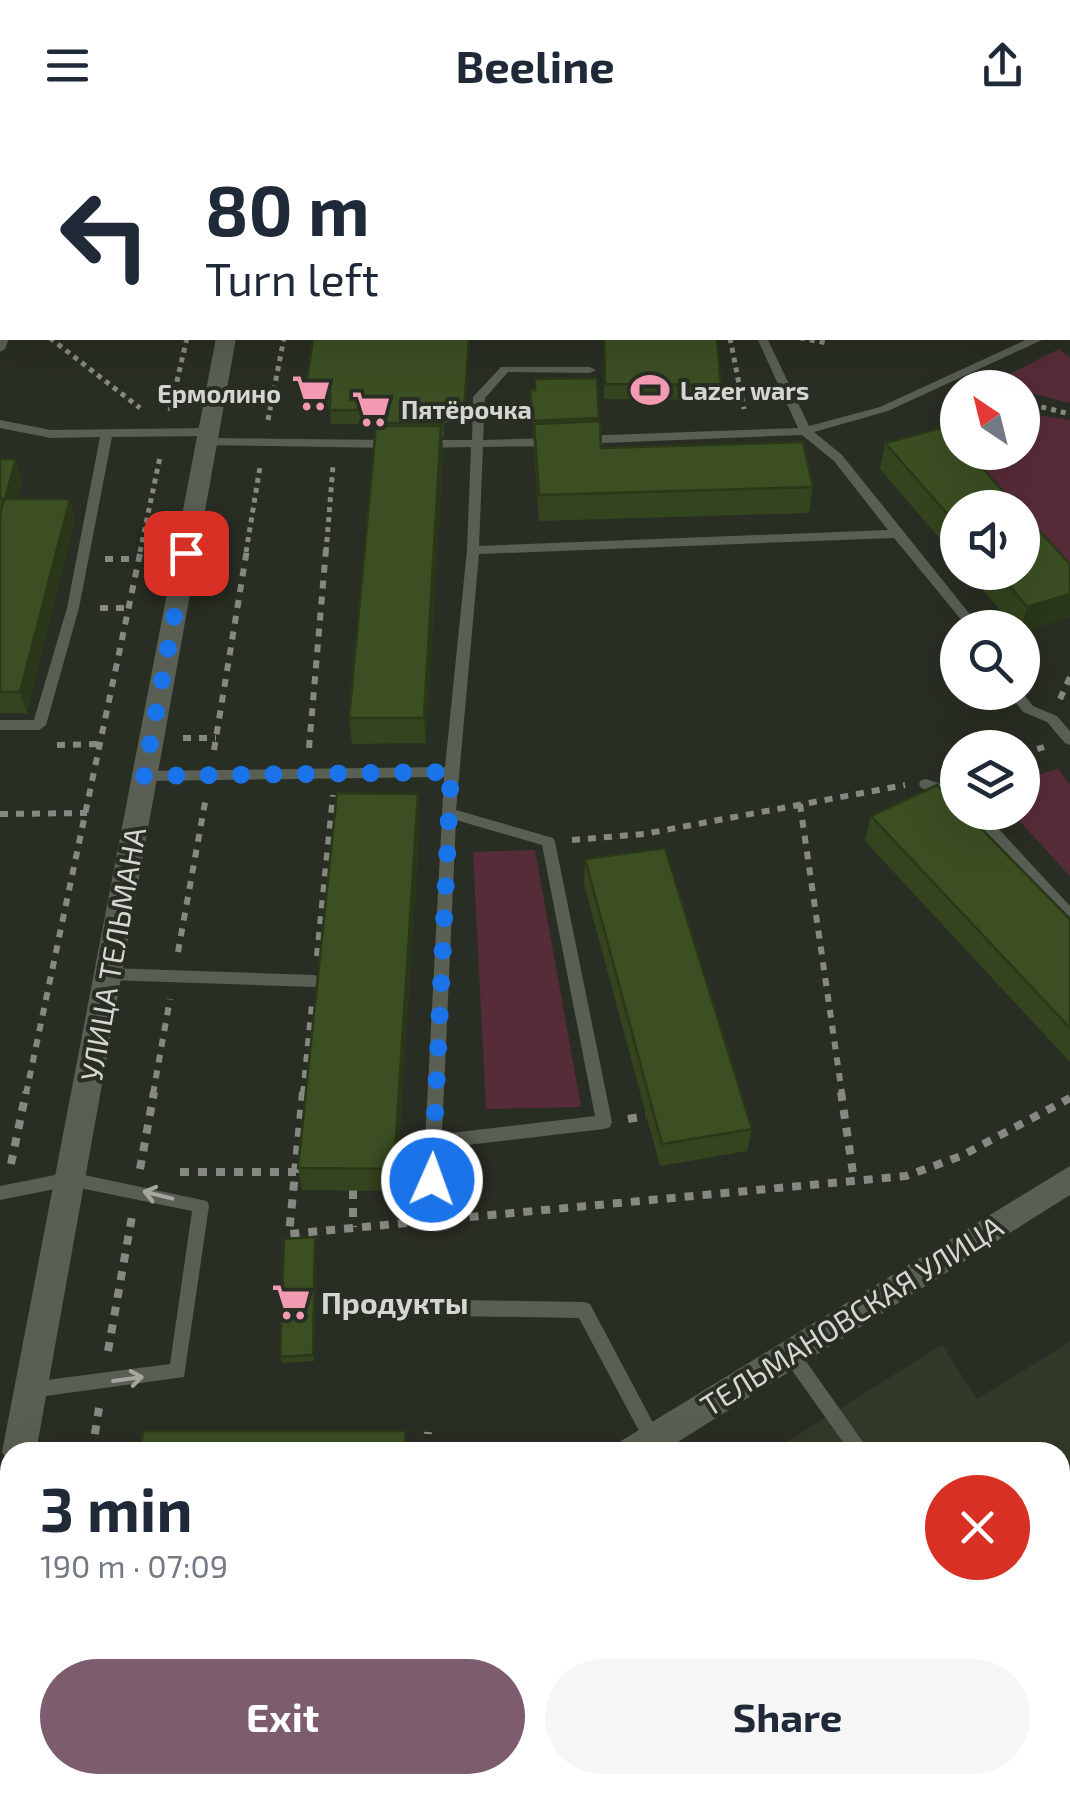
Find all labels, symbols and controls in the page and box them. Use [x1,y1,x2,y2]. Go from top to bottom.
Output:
icon: menu [40,38,95,93]
text: Beeline [455,38,615,92]
icon: share [975,38,1030,93]
text: 80 m [205,166,370,250]
icon: left [40,170,170,300]
text: Turn left [205,251,379,305]
sports icon: Lazer wars [629,369,671,411]
north arrow [940,370,1040,470]
map controls [940,370,1040,830]
supermarket icon: Ермолино [290,372,332,414]
place label: Lazer wars [680,375,809,405]
place label: Ермолино [157,378,281,408]
supermarket icon: Пятёрочка [350,388,392,430]
place label: Пятёрочка [401,394,532,424]
button: sound [940,490,1040,590]
pin [144,511,229,596]
icon: arrive [159,526,214,581]
button: search [940,610,1040,710]
button: layers [940,730,1040,830]
street label: УЛИЦА ТЕЛЬМАНА [72,824,152,1084]
position arrow [380,1128,484,1232]
one-way arrow [143,1185,174,1204]
street label: ТЕЛЬМАНОВСКАЯ УЛИЦА [693,1207,1009,1423]
supermarket icon: Продукты [270,1281,312,1323]
place label: Продукты [321,1284,469,1321]
one-way arrow [111,1369,143,1387]
text: 3 min [40,1472,192,1544]
button: close [925,1475,1030,1580]
text: 190 m · 07:09 [40,1546,228,1584]
button: Exit [40,1659,525,1774]
button: Share [545,1659,1030,1774]

